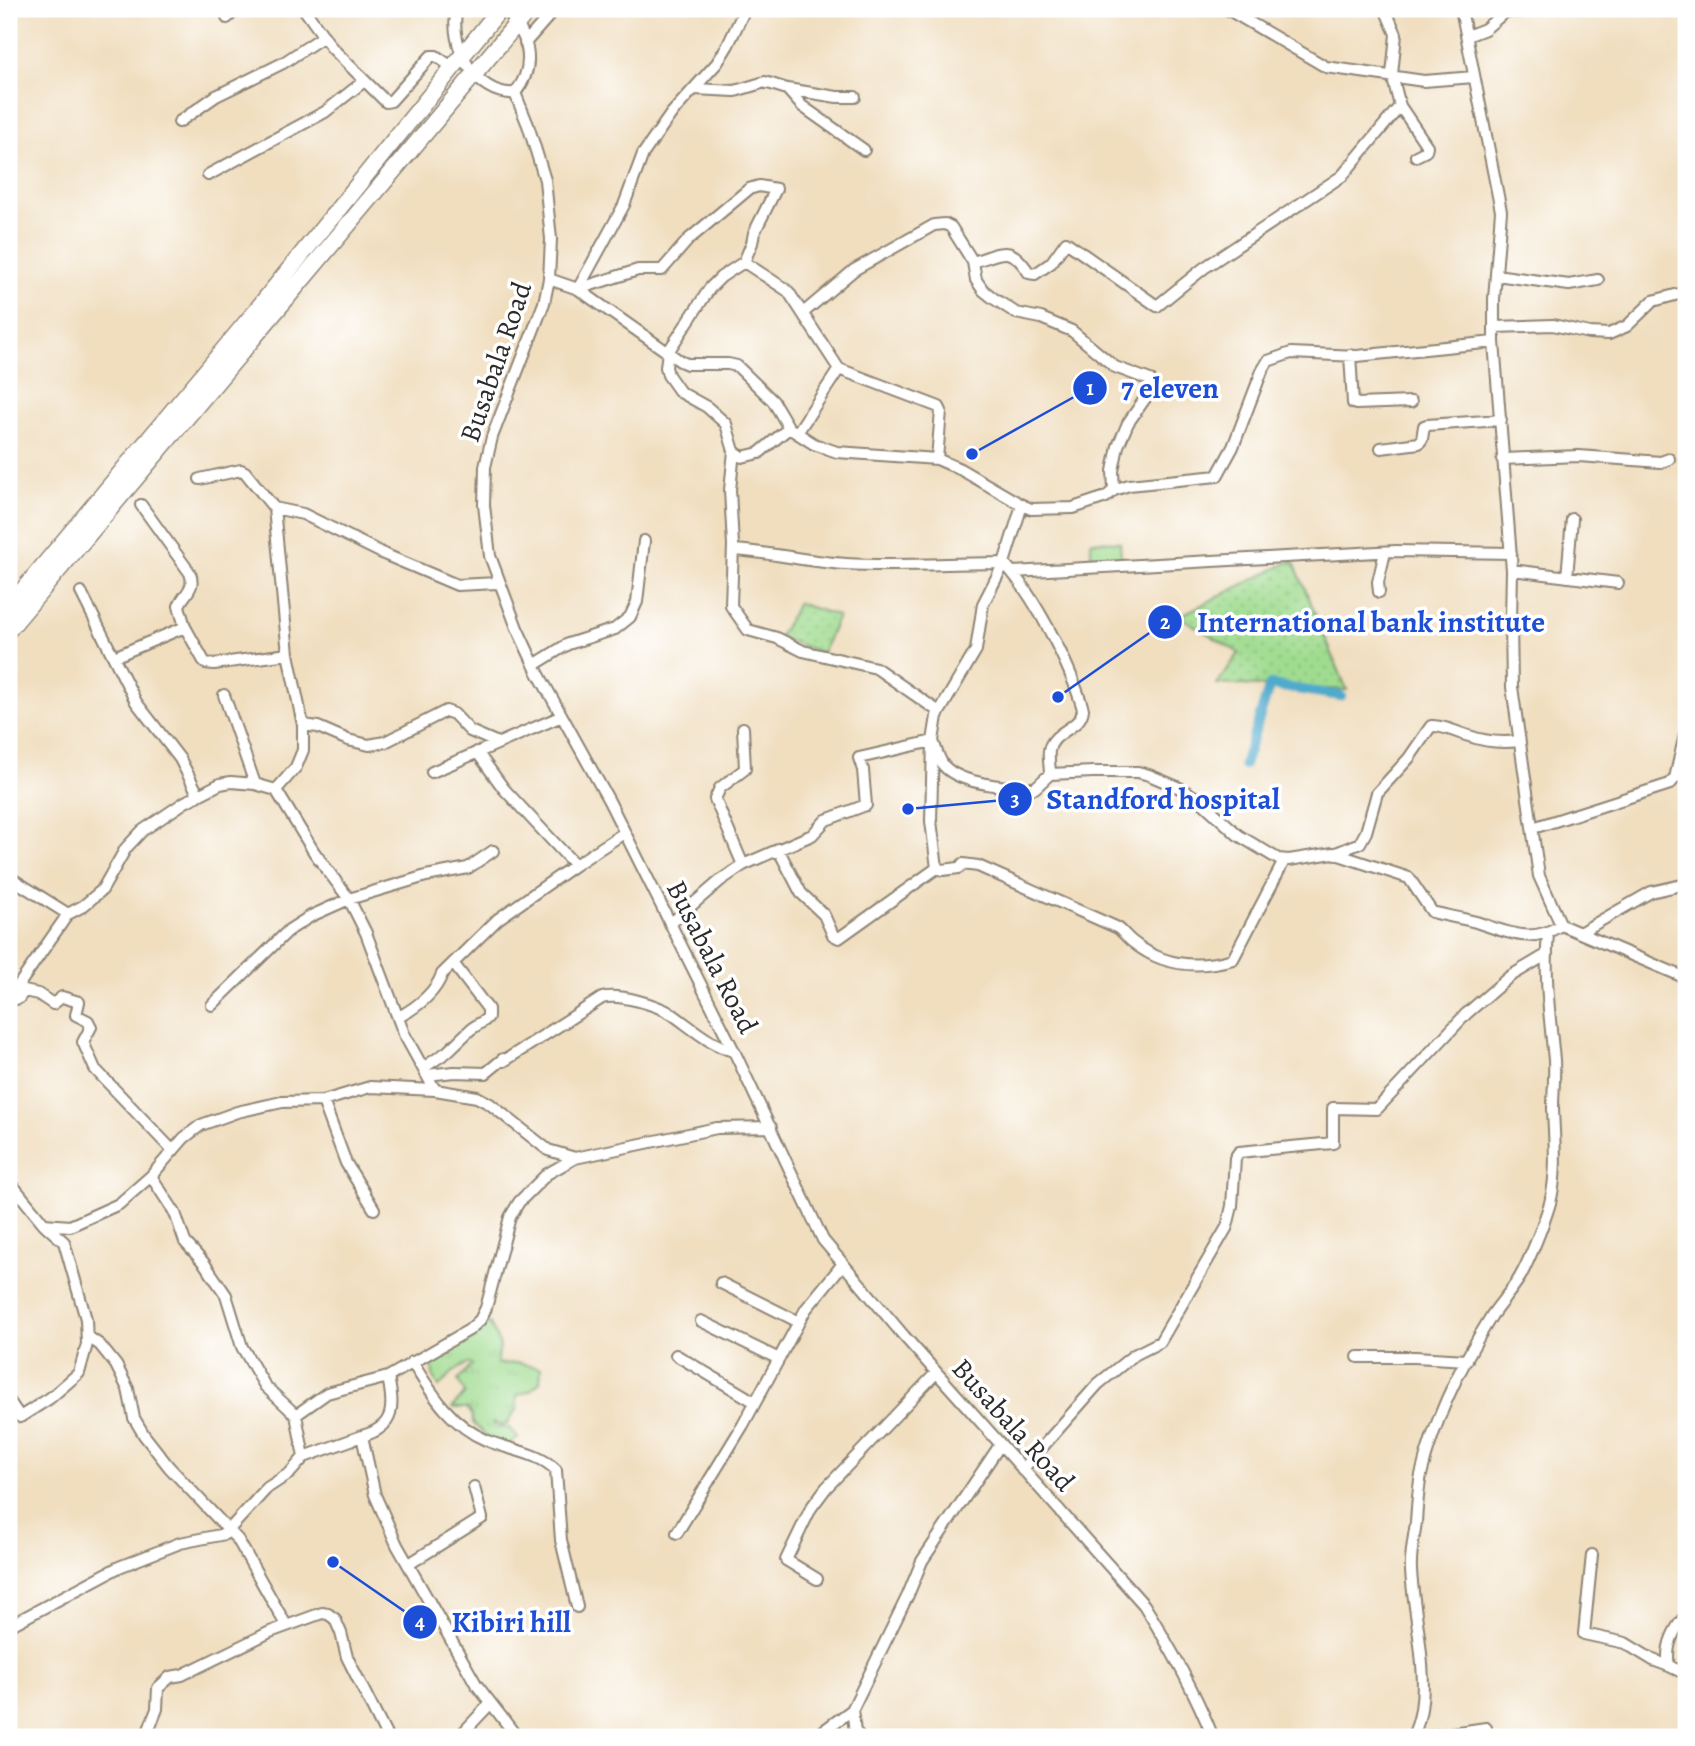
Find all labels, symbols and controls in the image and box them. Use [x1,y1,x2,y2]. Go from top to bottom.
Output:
street label: Busabala Road [451,276,541,447]
callout: 7 eleven [1072,362,1233,413]
text: 7 eleven [1121,368,1219,408]
text: 1 [1086,374,1094,402]
callout: International bank institute [1148,596,1559,647]
text: International bank institute [1197,602,1545,642]
text: 2 [1160,608,1170,636]
callout: Standford hospital [997,773,1294,824]
text: Standford hospital [1046,779,1280,819]
text: 3 [1010,785,1020,813]
street label: Busabala Road [657,874,767,1041]
street label: Busabala Road [943,1350,1084,1501]
callout: Kibiri hill [402,1596,585,1647]
text: Kibiri hill [451,1602,571,1642]
text: 4 [415,1608,425,1636]

